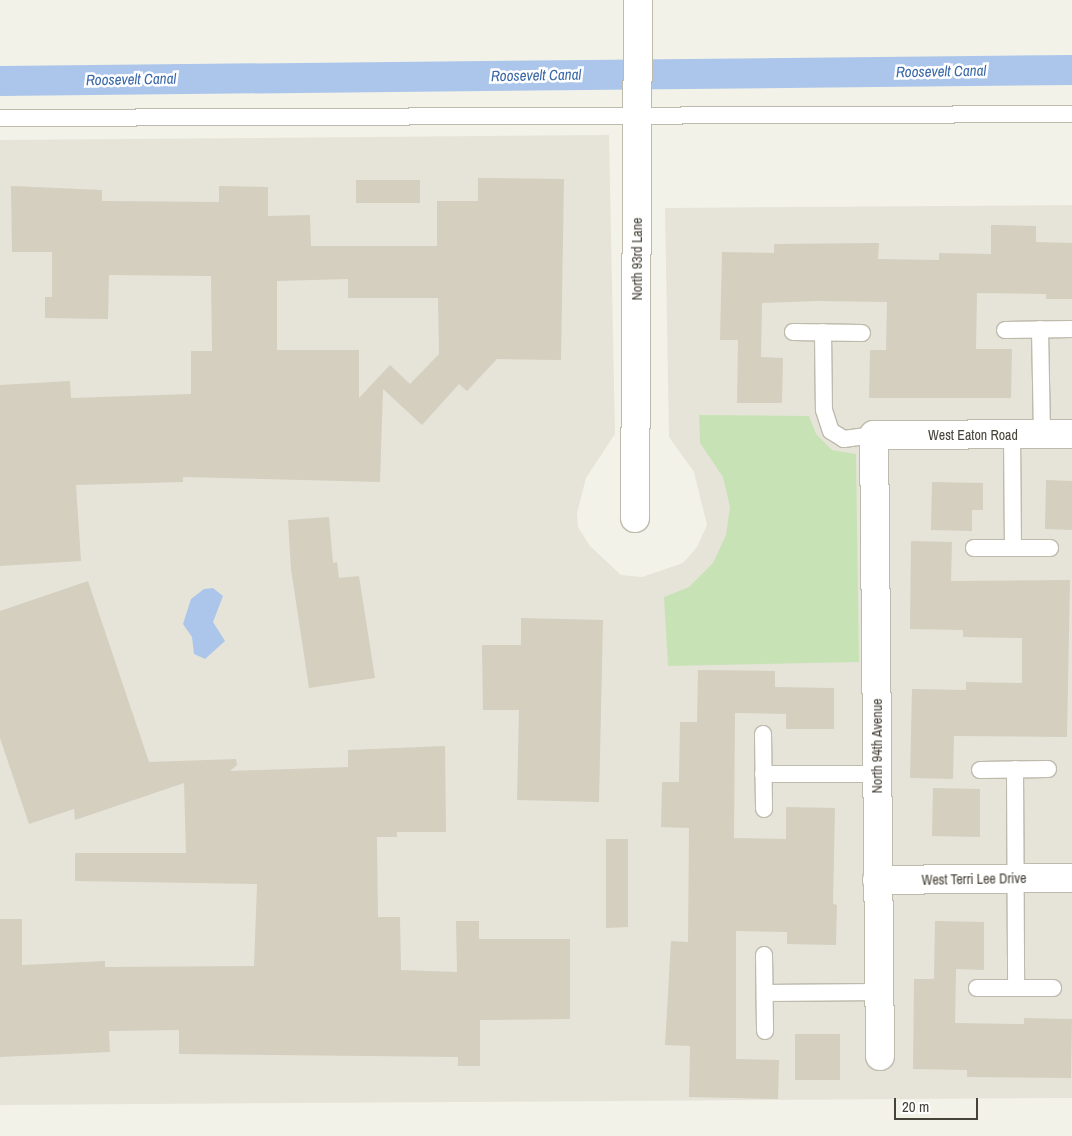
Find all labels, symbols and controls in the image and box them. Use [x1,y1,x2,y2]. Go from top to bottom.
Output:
water label: Roosevelt Canal [896,61,986,81]
water label: Roosevelt Canal [491,65,581,85]
water label: Roosevelt Canal [86,69,176,89]
street label: North 93rd Lane [629,218,645,300]
street label: West Eaton Road [928,427,1018,443]
street label: North 94th Avenue [869,698,885,794]
street label: West Terri Lee Drive [921,870,1027,888]
scale bar [897,1088,981,1120]
text: 20 m [902,1096,929,1117]

